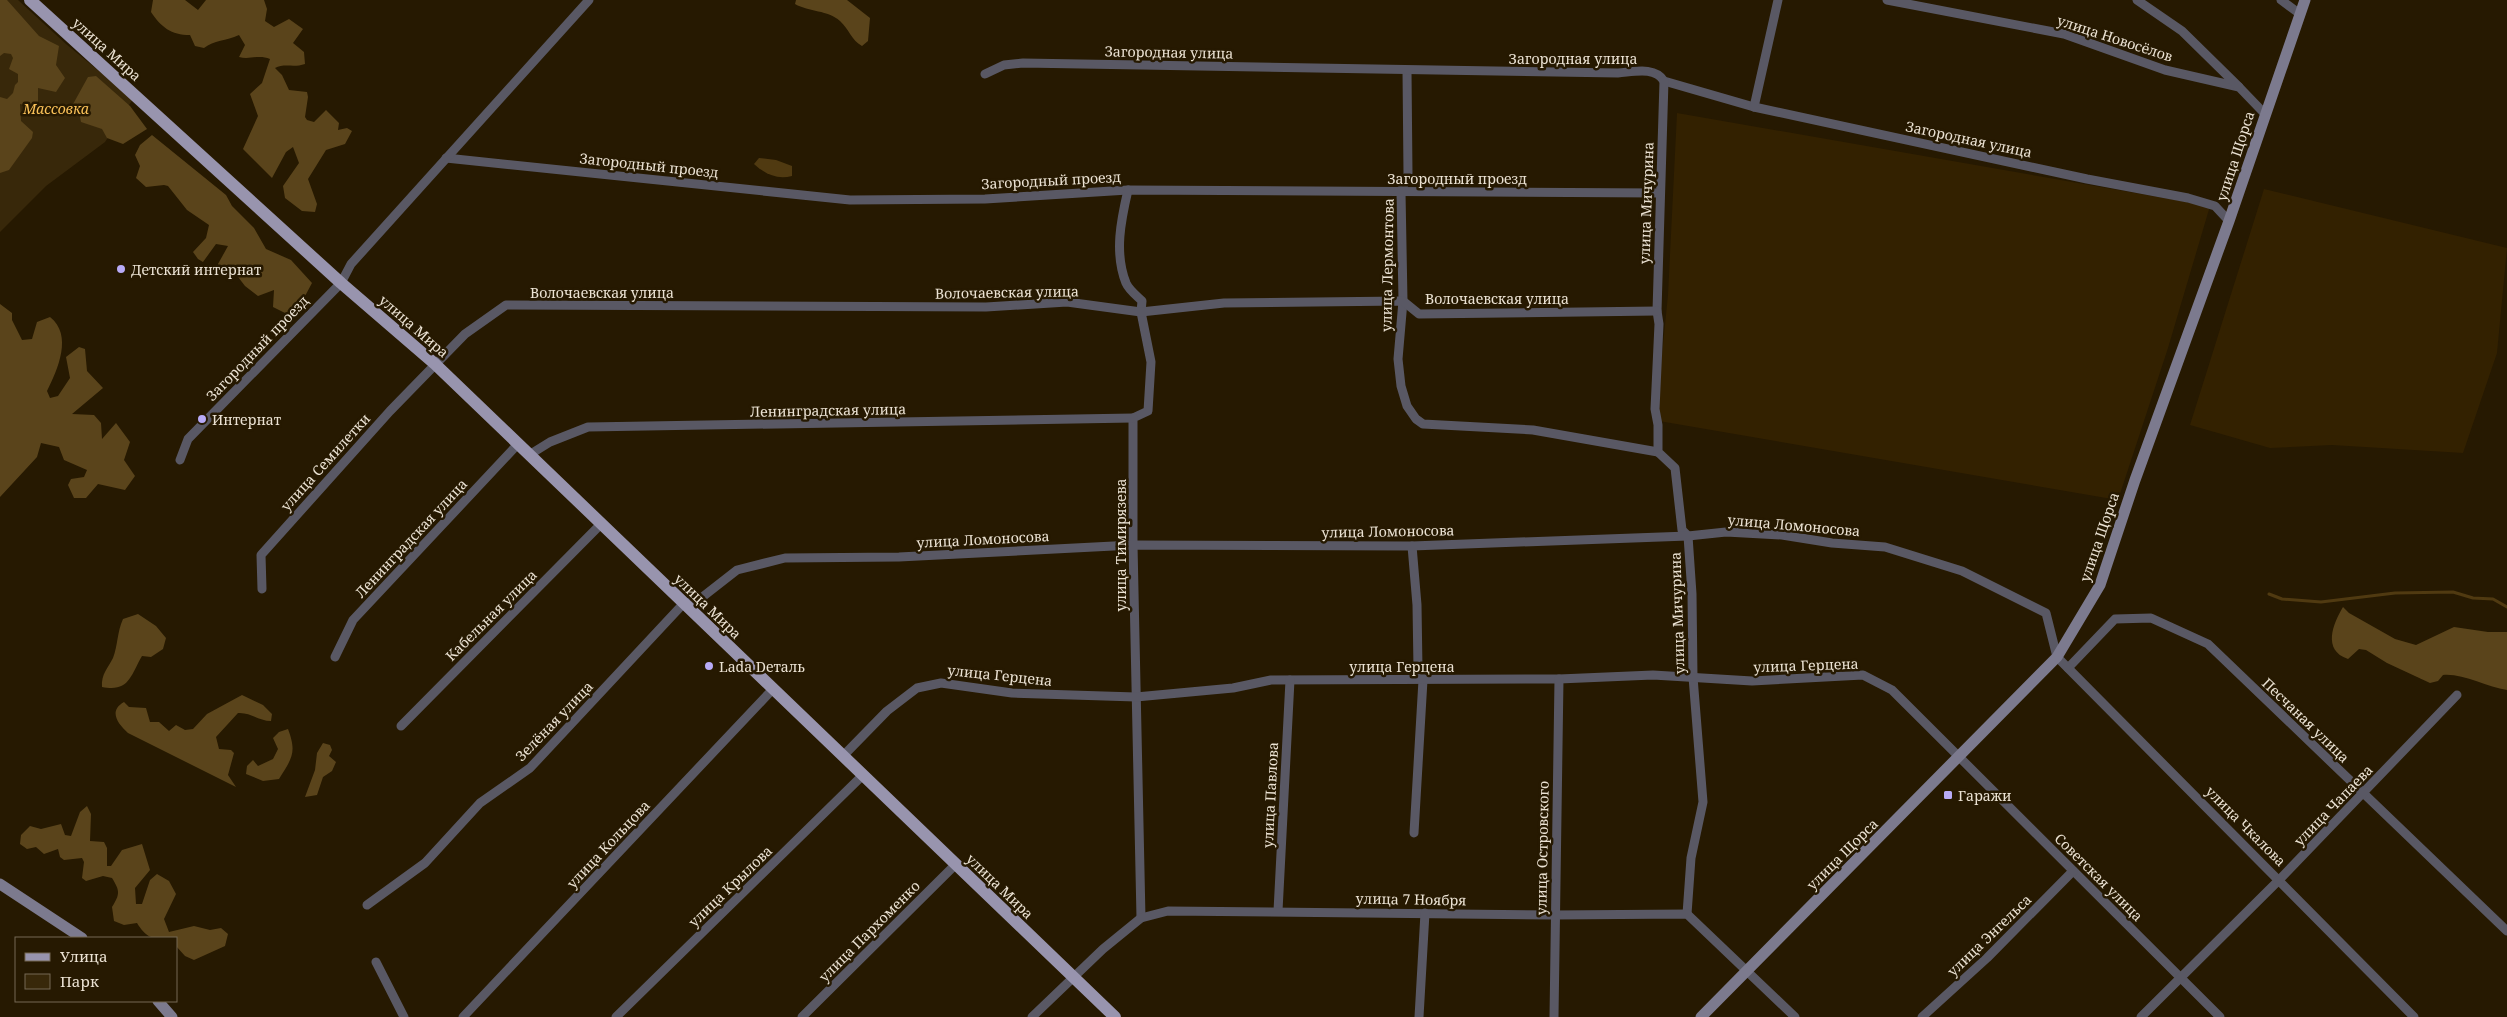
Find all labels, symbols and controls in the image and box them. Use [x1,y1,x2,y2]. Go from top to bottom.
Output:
street label: улица Новосёлов [2055,10,2176,66]
street label: улица Мира [68,13,146,85]
street label: Загородная улица [1104,41,1234,63]
street label: Загородная улица [1509,49,1637,68]
park label: Массовка [22,99,89,118]
street label: улица Щорса [2211,108,2259,204]
street label: Загородная улица [1904,116,2034,162]
street label: улица Мичурина [1634,142,1658,264]
street label: Загородный проезд [579,148,720,182]
street label: Загородный проезд [981,167,1122,193]
street label: Загородный проезд [1387,169,1527,188]
street label: улица Лермонтова [1376,198,1398,332]
place label: Детский интернат [131,260,262,279]
marker: Детский интернат [115,263,127,275]
street label: Волочаевская улица [935,281,1079,303]
street label: Волочаевская улица [530,283,674,302]
street label: Волочаевская улица [1425,289,1569,308]
street label: улица Мира [375,290,453,362]
street label: Загородный проезд [202,291,313,405]
street label: Ленинградская улица [750,399,906,421]
street label: улица Семилетки [276,409,374,515]
place label: Интернат [212,410,282,429]
marker: Интернат [196,413,208,425]
street label: Ленинградская улица [351,474,471,602]
street label: улица Тимирязева [1111,479,1130,611]
street label: улица Щорса [2075,490,2123,584]
street label: улица Ломоносова [1727,510,1861,540]
street label: улица Ломоносова [1321,520,1455,542]
street label: улица Ломоносова [916,526,1050,552]
street label: улица Мичурина [1665,552,1689,674]
street label: Кабельная улица [441,565,541,665]
street label: улица Мира [670,569,746,643]
street label: улица Герцена [1753,654,1859,676]
place label: Lada Dеталь [719,657,805,676]
street label: улица Герцена [1349,657,1455,676]
marker: Lada Dеталь [703,660,715,672]
street label: улица Герцена [947,660,1053,690]
street label: Песчаная улица [2258,673,2354,767]
street label: Зелёная улица [511,677,597,765]
street label: улица Павлова [1258,742,1282,848]
street label: улица Чапаева [2289,760,2377,850]
street label: улица Островского [1531,781,1553,915]
street label: улица Чкалова [2202,782,2290,870]
place label: Гаражи [1958,786,2011,805]
marker: Гаражи [1942,789,1954,801]
street label: улица Кольцова [562,796,654,892]
street label: улица Щорса [1802,814,1882,894]
street label: Советская улица [2051,829,2147,925]
street label: улица Крылова [684,841,776,931]
street label: улица Мира [962,849,1038,923]
street label: улица Пархоменко [814,876,924,986]
street label: улица 7 Ноября [1356,889,1466,909]
street label: улица Энгельса [1943,890,2035,980]
legend [15,937,178,1002]
text: Улица [60,946,108,966]
text: Парк [60,971,99,991]

